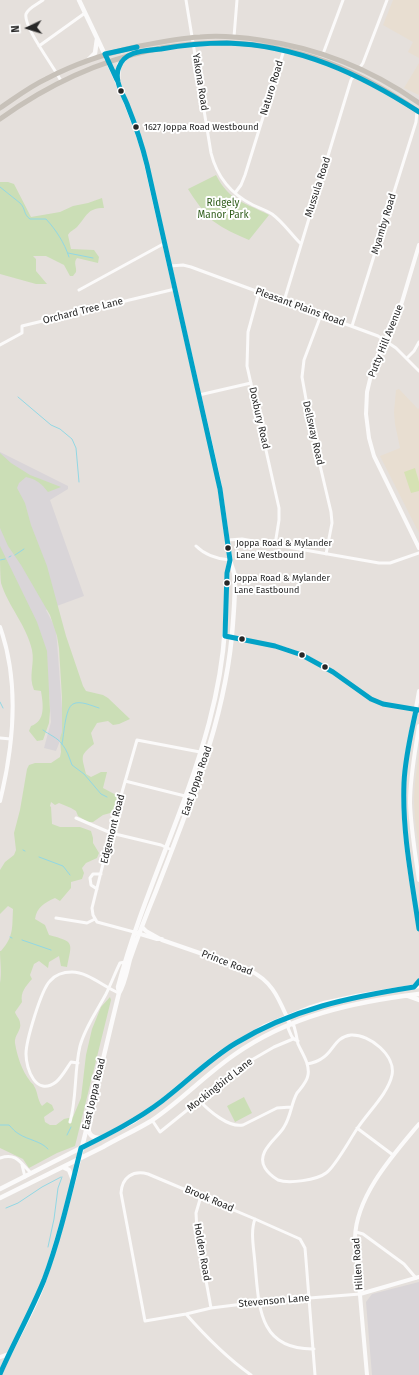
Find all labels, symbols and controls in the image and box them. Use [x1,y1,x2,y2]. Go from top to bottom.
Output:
north arrow [8,8,48,48]
text: N [9,25,22,33]
street label: Yakona Road [190,52,210,112]
street label: Naturo Road [258,59,286,117]
unlabelled marker [116,86,126,96]
marker: 1627 Joppa Road Westbound [131,122,141,132]
place label: 1627 Joppa Road Westbound [144,122,259,132]
street label: Mussula Road [303,155,333,219]
street label: Myamby Road [369,192,399,256]
park label: Ridgely Manor Park [197,197,249,220]
street label: Pleasant Plains Road [254,285,346,329]
street label: Orchard Tree Lane [42,295,124,327]
street label: Putty Hill Avenue [366,303,406,379]
street label: Doxbury Road [246,386,272,450]
street label: Dellsway Road [300,400,326,466]
place label: Joppa Road & Mylander Lane Westbound [236,538,332,559]
marker: Joppa Road & Mylander Lane Westbound [223,543,233,553]
place label: Joppa Road & Mylander Lane Eastbound [234,573,330,594]
marker: Joppa Road & Mylander Lane Eastbound [222,578,232,588]
unlabelled marker [237,634,247,644]
unlabelled marker [297,650,307,660]
unlabelled marker [320,662,330,672]
street label: East Joppa Road [179,744,215,818]
street label: Edgemont Road [99,793,127,865]
street label: Prince Road [200,948,254,978]
street label: Mockingbird Lane [185,1056,255,1114]
street label: East Joppa Road [80,1057,108,1131]
street label: Brook Road [183,1183,235,1215]
street label: Holden Road [191,1222,213,1282]
street label: Hillen Road [350,1237,366,1291]
street label: Stevenson Lane [238,1292,310,1310]

